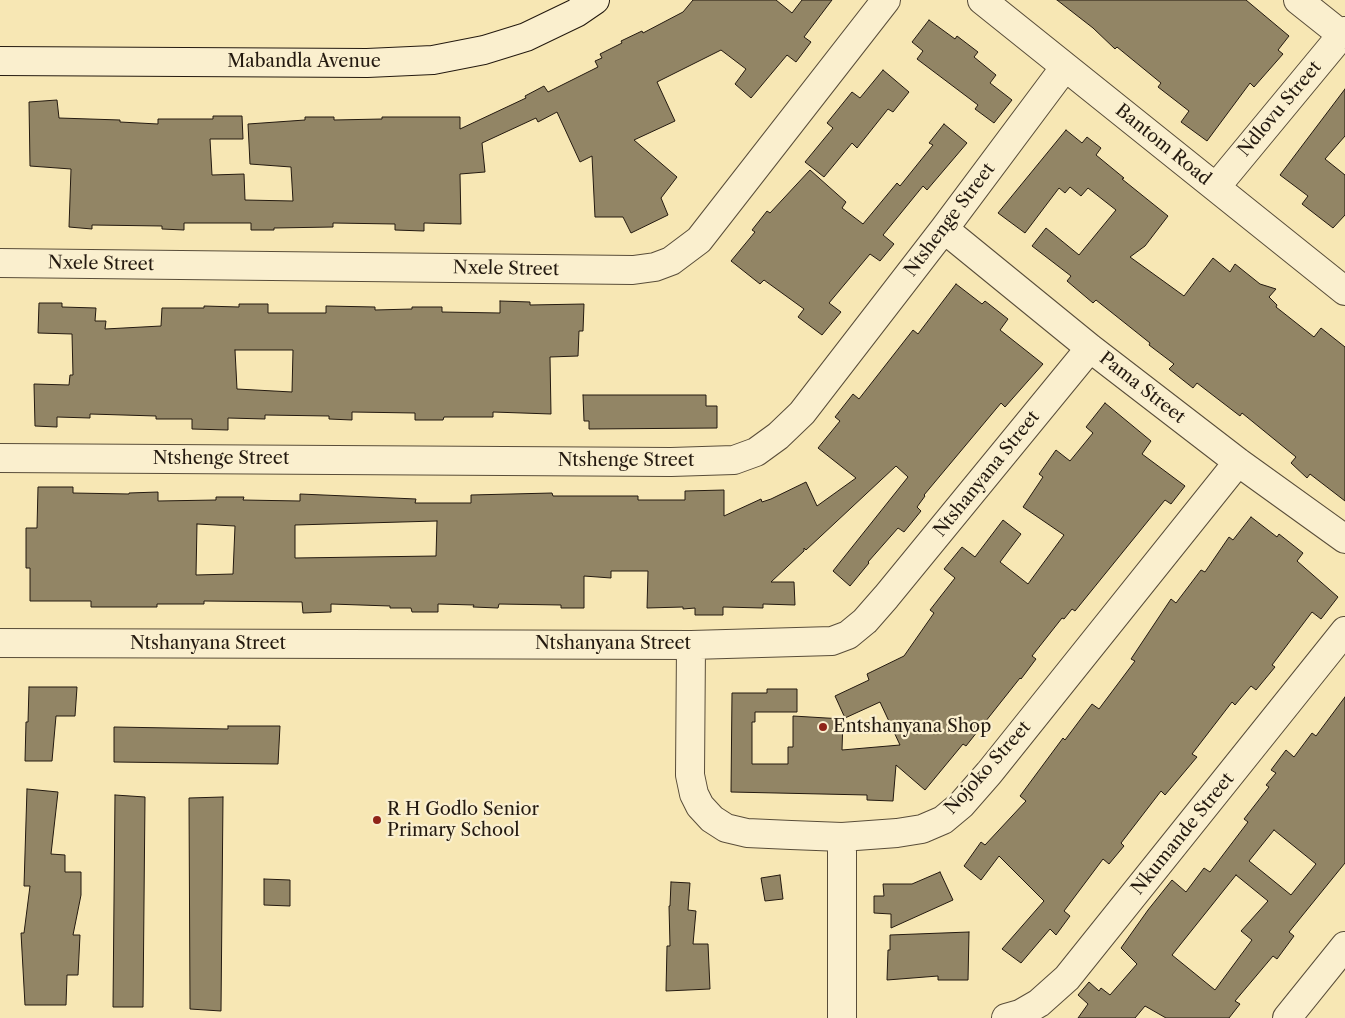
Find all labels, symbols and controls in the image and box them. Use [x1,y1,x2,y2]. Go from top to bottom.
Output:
street label: Mabandla Avenue [227,51,381,73]
street label: Ndlovu Street [1234,57,1326,161]
street label: Bantom Road [1111,100,1215,190]
street label: Ntshenge Street [900,159,1000,281]
street label: Nxele Street [48,252,154,276]
street label: Nxele Street [453,257,559,281]
street label: Pama Street [1095,348,1189,428]
street label: Ntshanyana Street [930,407,1044,541]
street label: Ntshenge Street [153,448,289,470]
street label: Ntshenge Street [558,450,694,472]
street label: Ntshanyana Street [130,633,286,655]
street label: Ntshanyana Street [535,633,691,655]
place label: Entshanyana Shop [833,716,991,738]
street label: Nojoko Street [940,717,1036,819]
marker: Entshanyana Shop [817,721,829,733]
street label: Nkumande Street [1127,769,1239,899]
place label: R H Godlo Senior Primary School [387,799,539,842]
marker: R H Godlo Senior Primary School [371,814,383,826]

